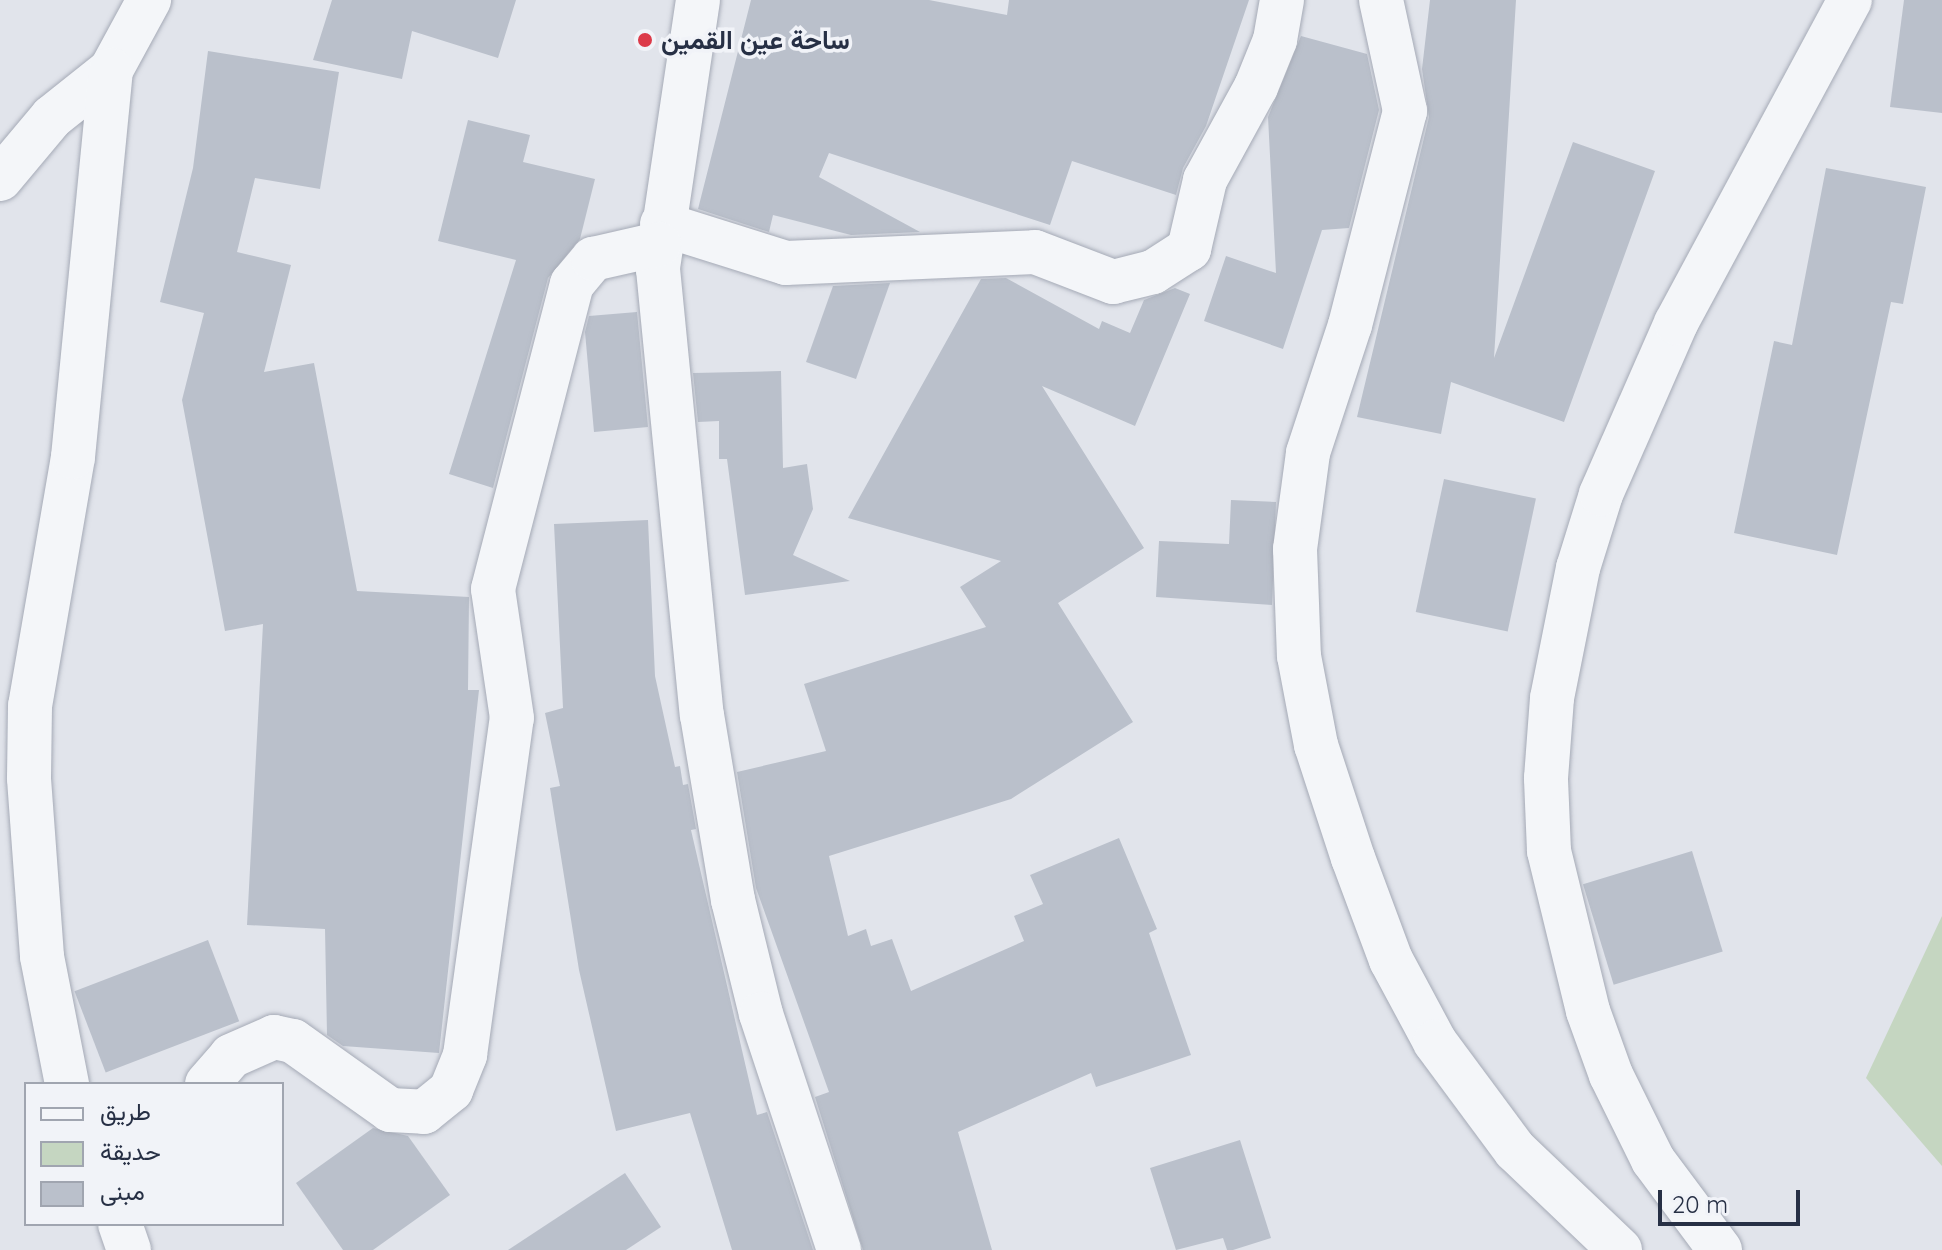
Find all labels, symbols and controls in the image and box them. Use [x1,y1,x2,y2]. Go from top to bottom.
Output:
place label: ساحة عين القمين [661,24,850,56]
marker: ساحة عين القمين [636,31,654,49]
legend [24,1082,284,1226]
text: طريق [100,1096,151,1126]
text: حديقة [100,1136,161,1166]
scale bar [1662,1174,1804,1224]
text: مبنى [100,1176,145,1206]
text: 20 m [1672,1189,1728,1219]

